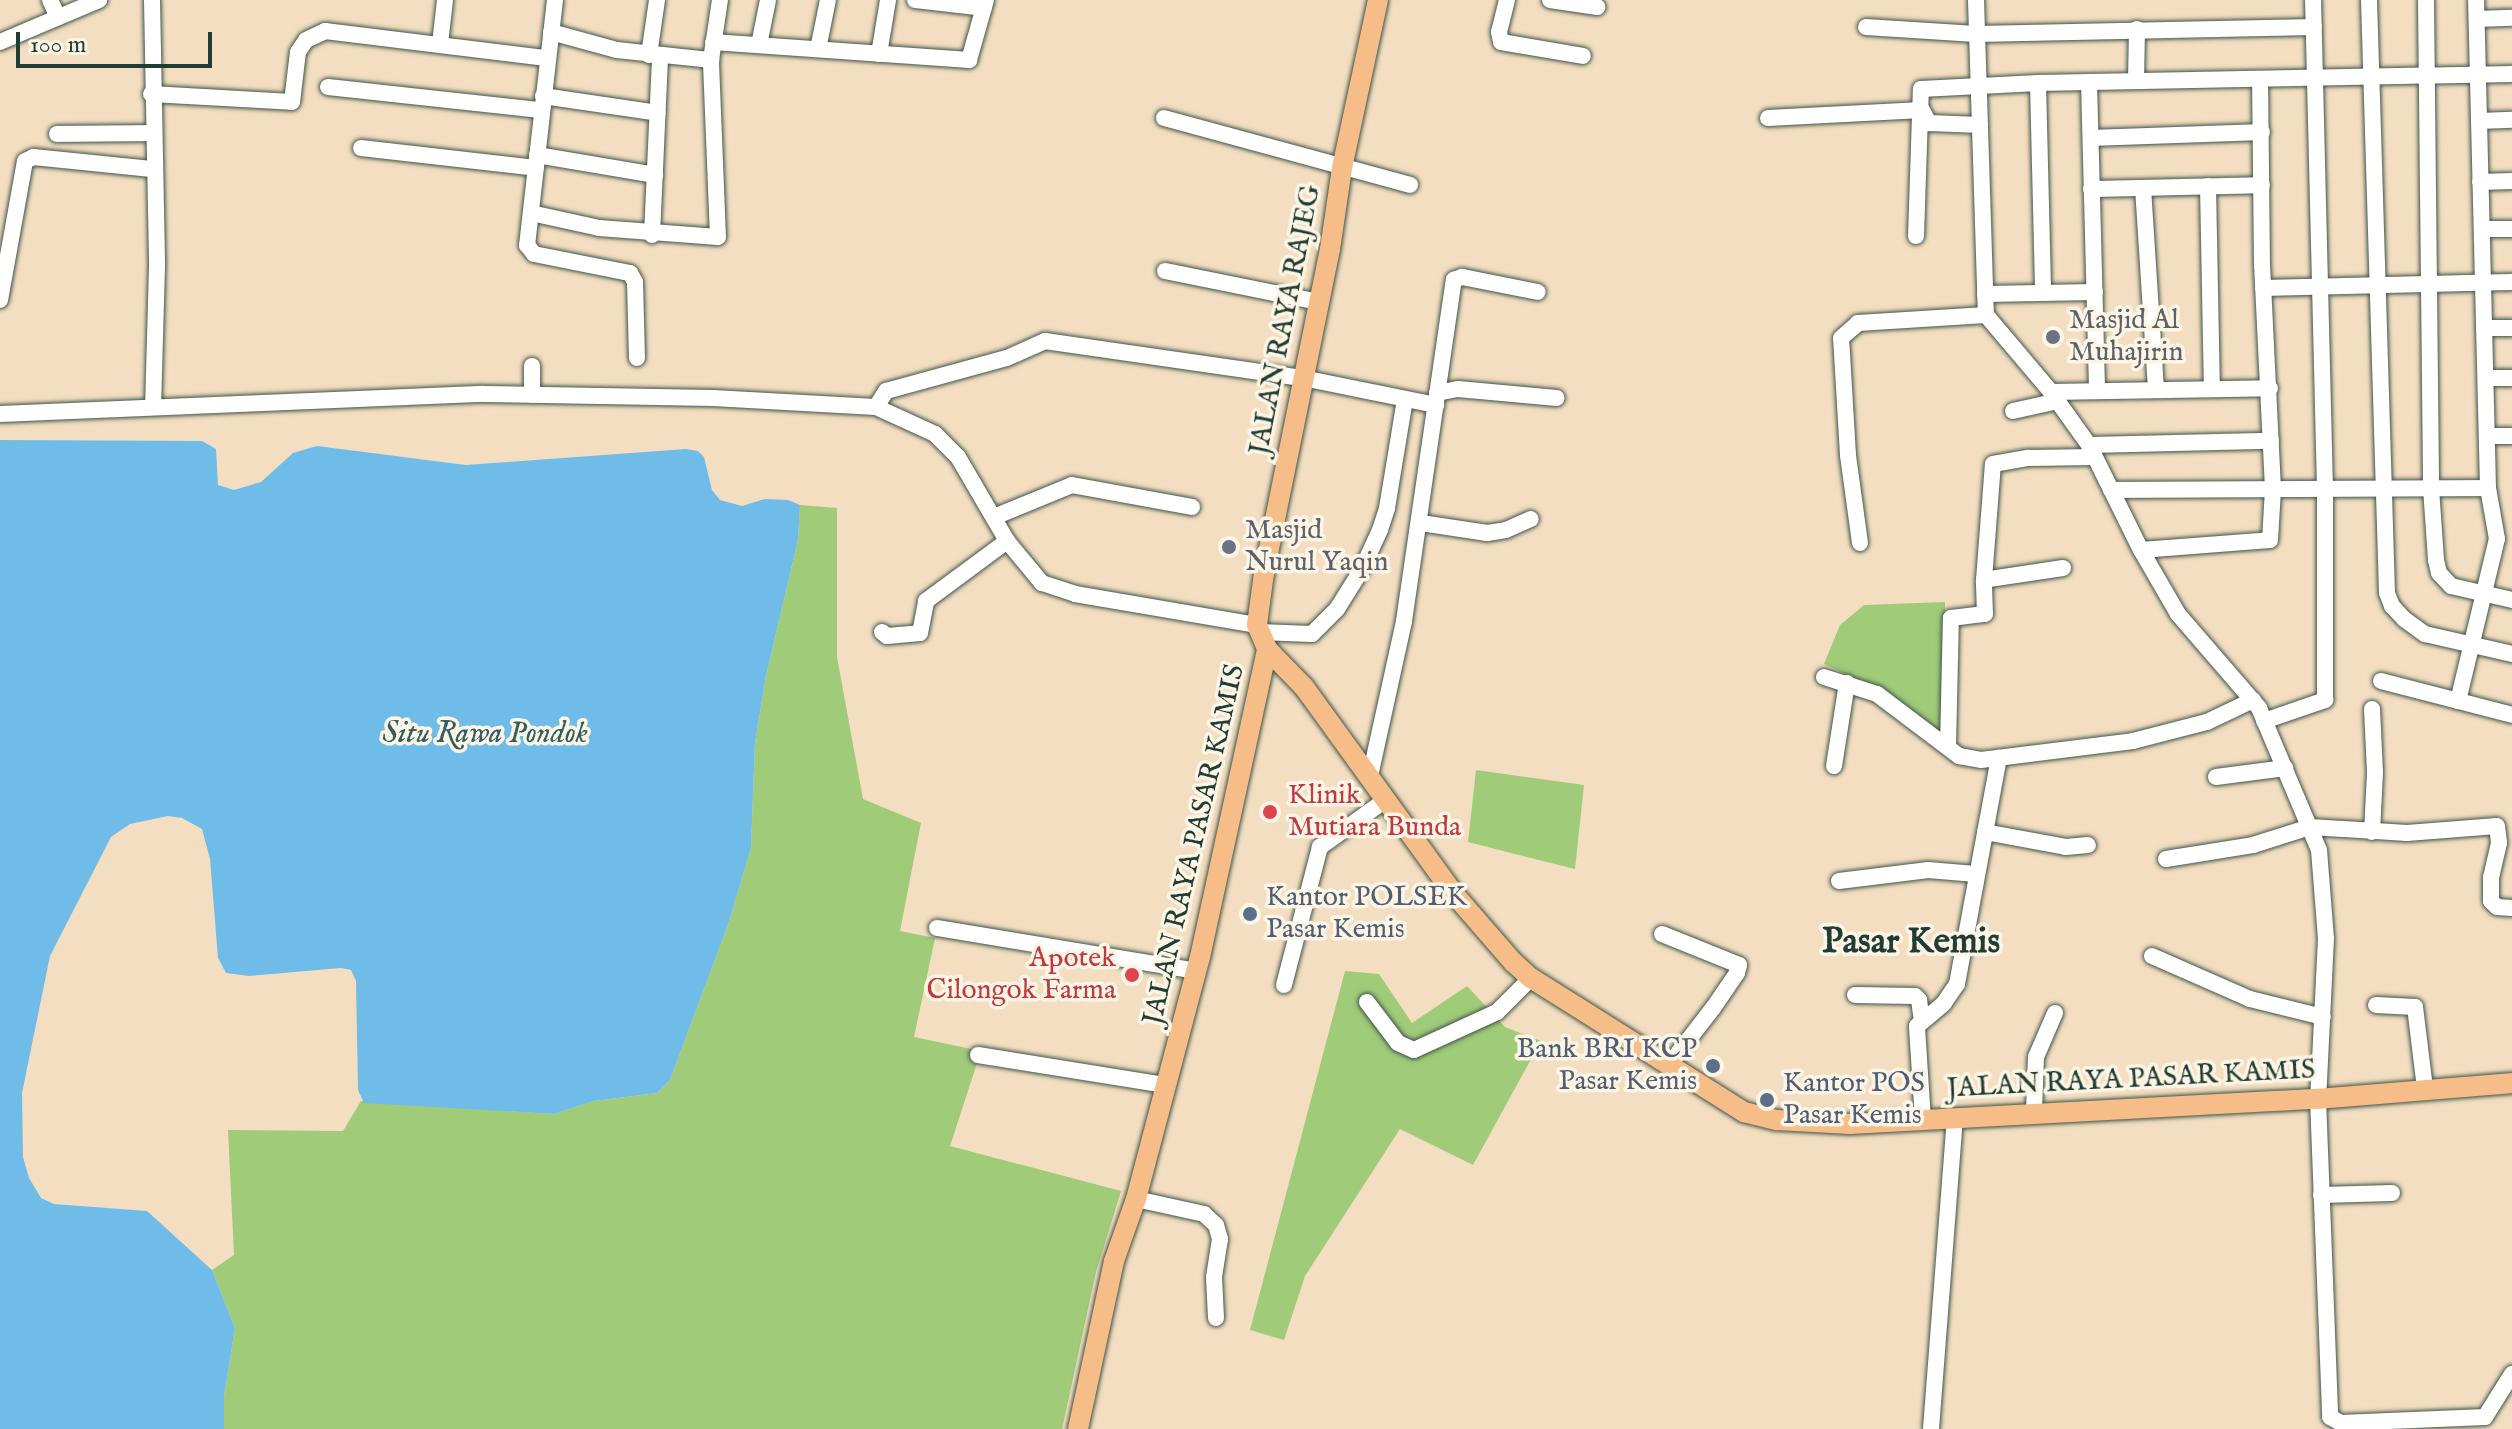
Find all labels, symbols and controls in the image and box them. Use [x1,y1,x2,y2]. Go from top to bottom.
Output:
scale bar [20,16,216,66]
text: 100 m [30,30,86,61]
street label: JALAN RAYA RAJEG [1243,182,1329,458]
place label: Masjid Al Muhajirin [2069,304,2183,370]
marker: Masjid Al Muhajirin [2044,328,2062,346]
place label: Masjid Nurul Yaqin [1245,514,1388,580]
marker: Masjid Nurul Yaqin [1220,538,1238,556]
street label: JALAN RAYA PASAR KAMIS [1137,662,1253,1028]
water label: Situ Rawa Pondok [382,716,588,752]
place label: Klinik Mutiara Bunda [1288,779,1461,845]
marker: Klinik Mutiara Bunda [1259,801,1281,823]
place label: Kantor POLSEK Pasar Kemis [1266,881,1467,947]
marker: Kantor POLSEK Pasar Kemis [1241,905,1259,923]
district label: Pasar Kemis [1822,921,2000,965]
place label: Apotek Cilongok Farma [927,942,1116,1008]
marker: Apotek Cilongok Farma [1123,966,1141,984]
place label: Bank BRI KCP Pasar Kemis [1517,1033,1697,1099]
street label: JALAN RAYA PASAR KAMIS [1946,1054,2316,1106]
marker: Bank BRI KCP Pasar Kemis [1704,1057,1722,1075]
place label: Kantor POS Pasar Kemis [1783,1067,1925,1133]
marker: Kantor POS Pasar Kemis [1758,1091,1776,1109]

